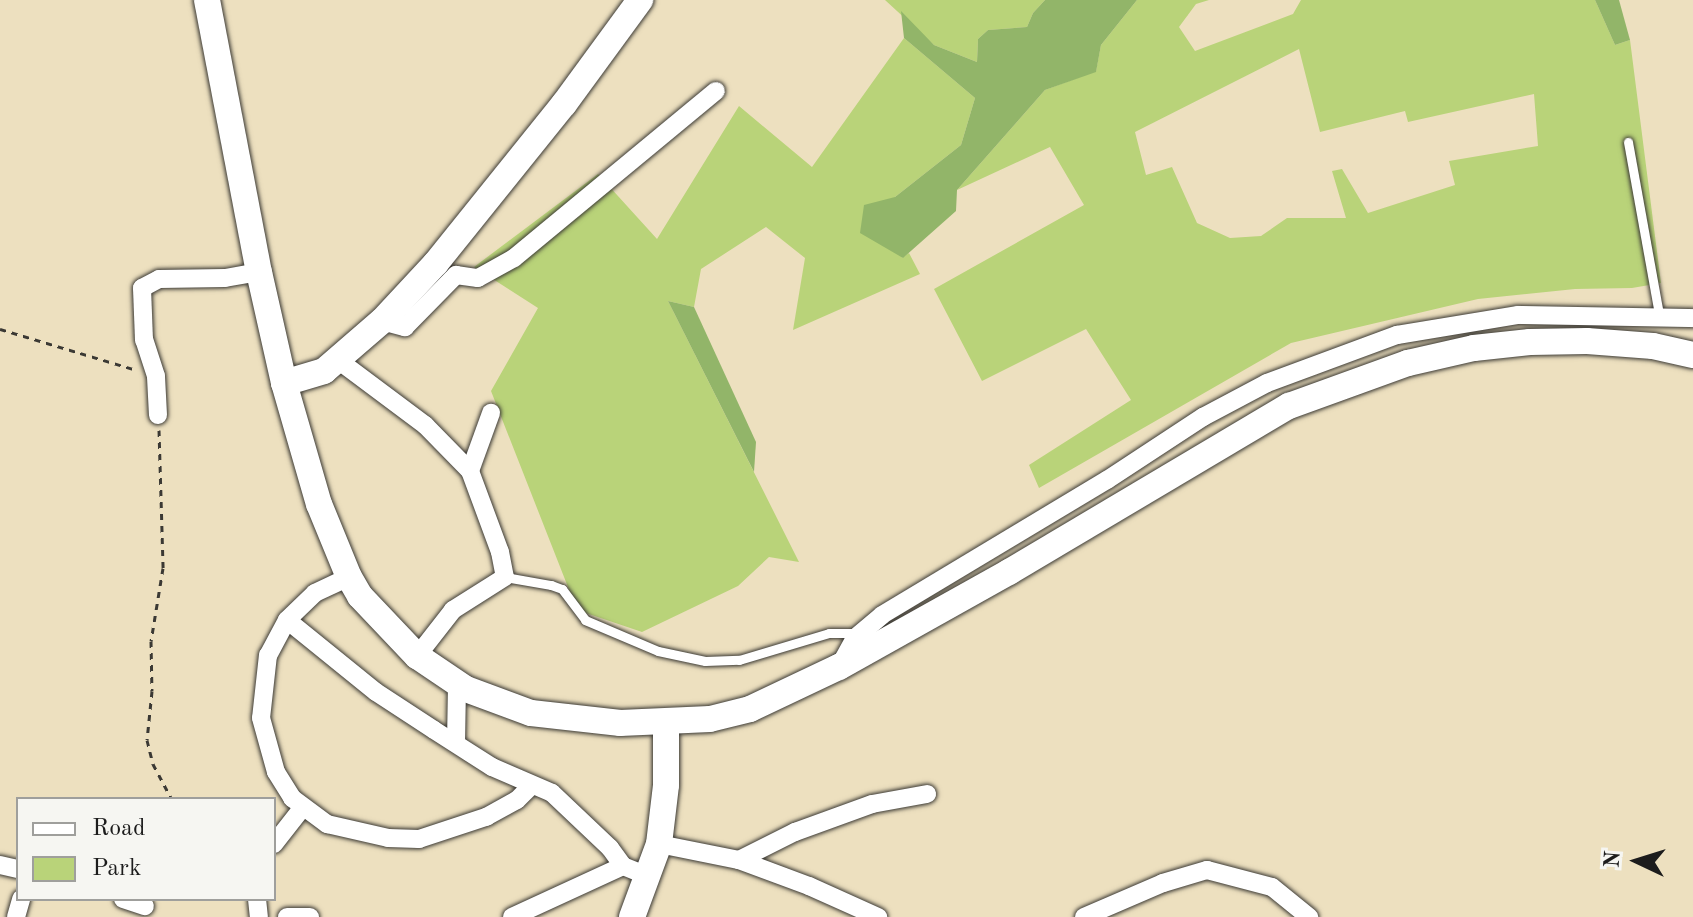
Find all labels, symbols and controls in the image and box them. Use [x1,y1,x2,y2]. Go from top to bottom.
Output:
legend [16,797,276,901]
text: Road [92,817,145,841]
north arrow [1597,821,1677,901]
text: N [1601,850,1625,868]
text: Park [92,857,141,881]

